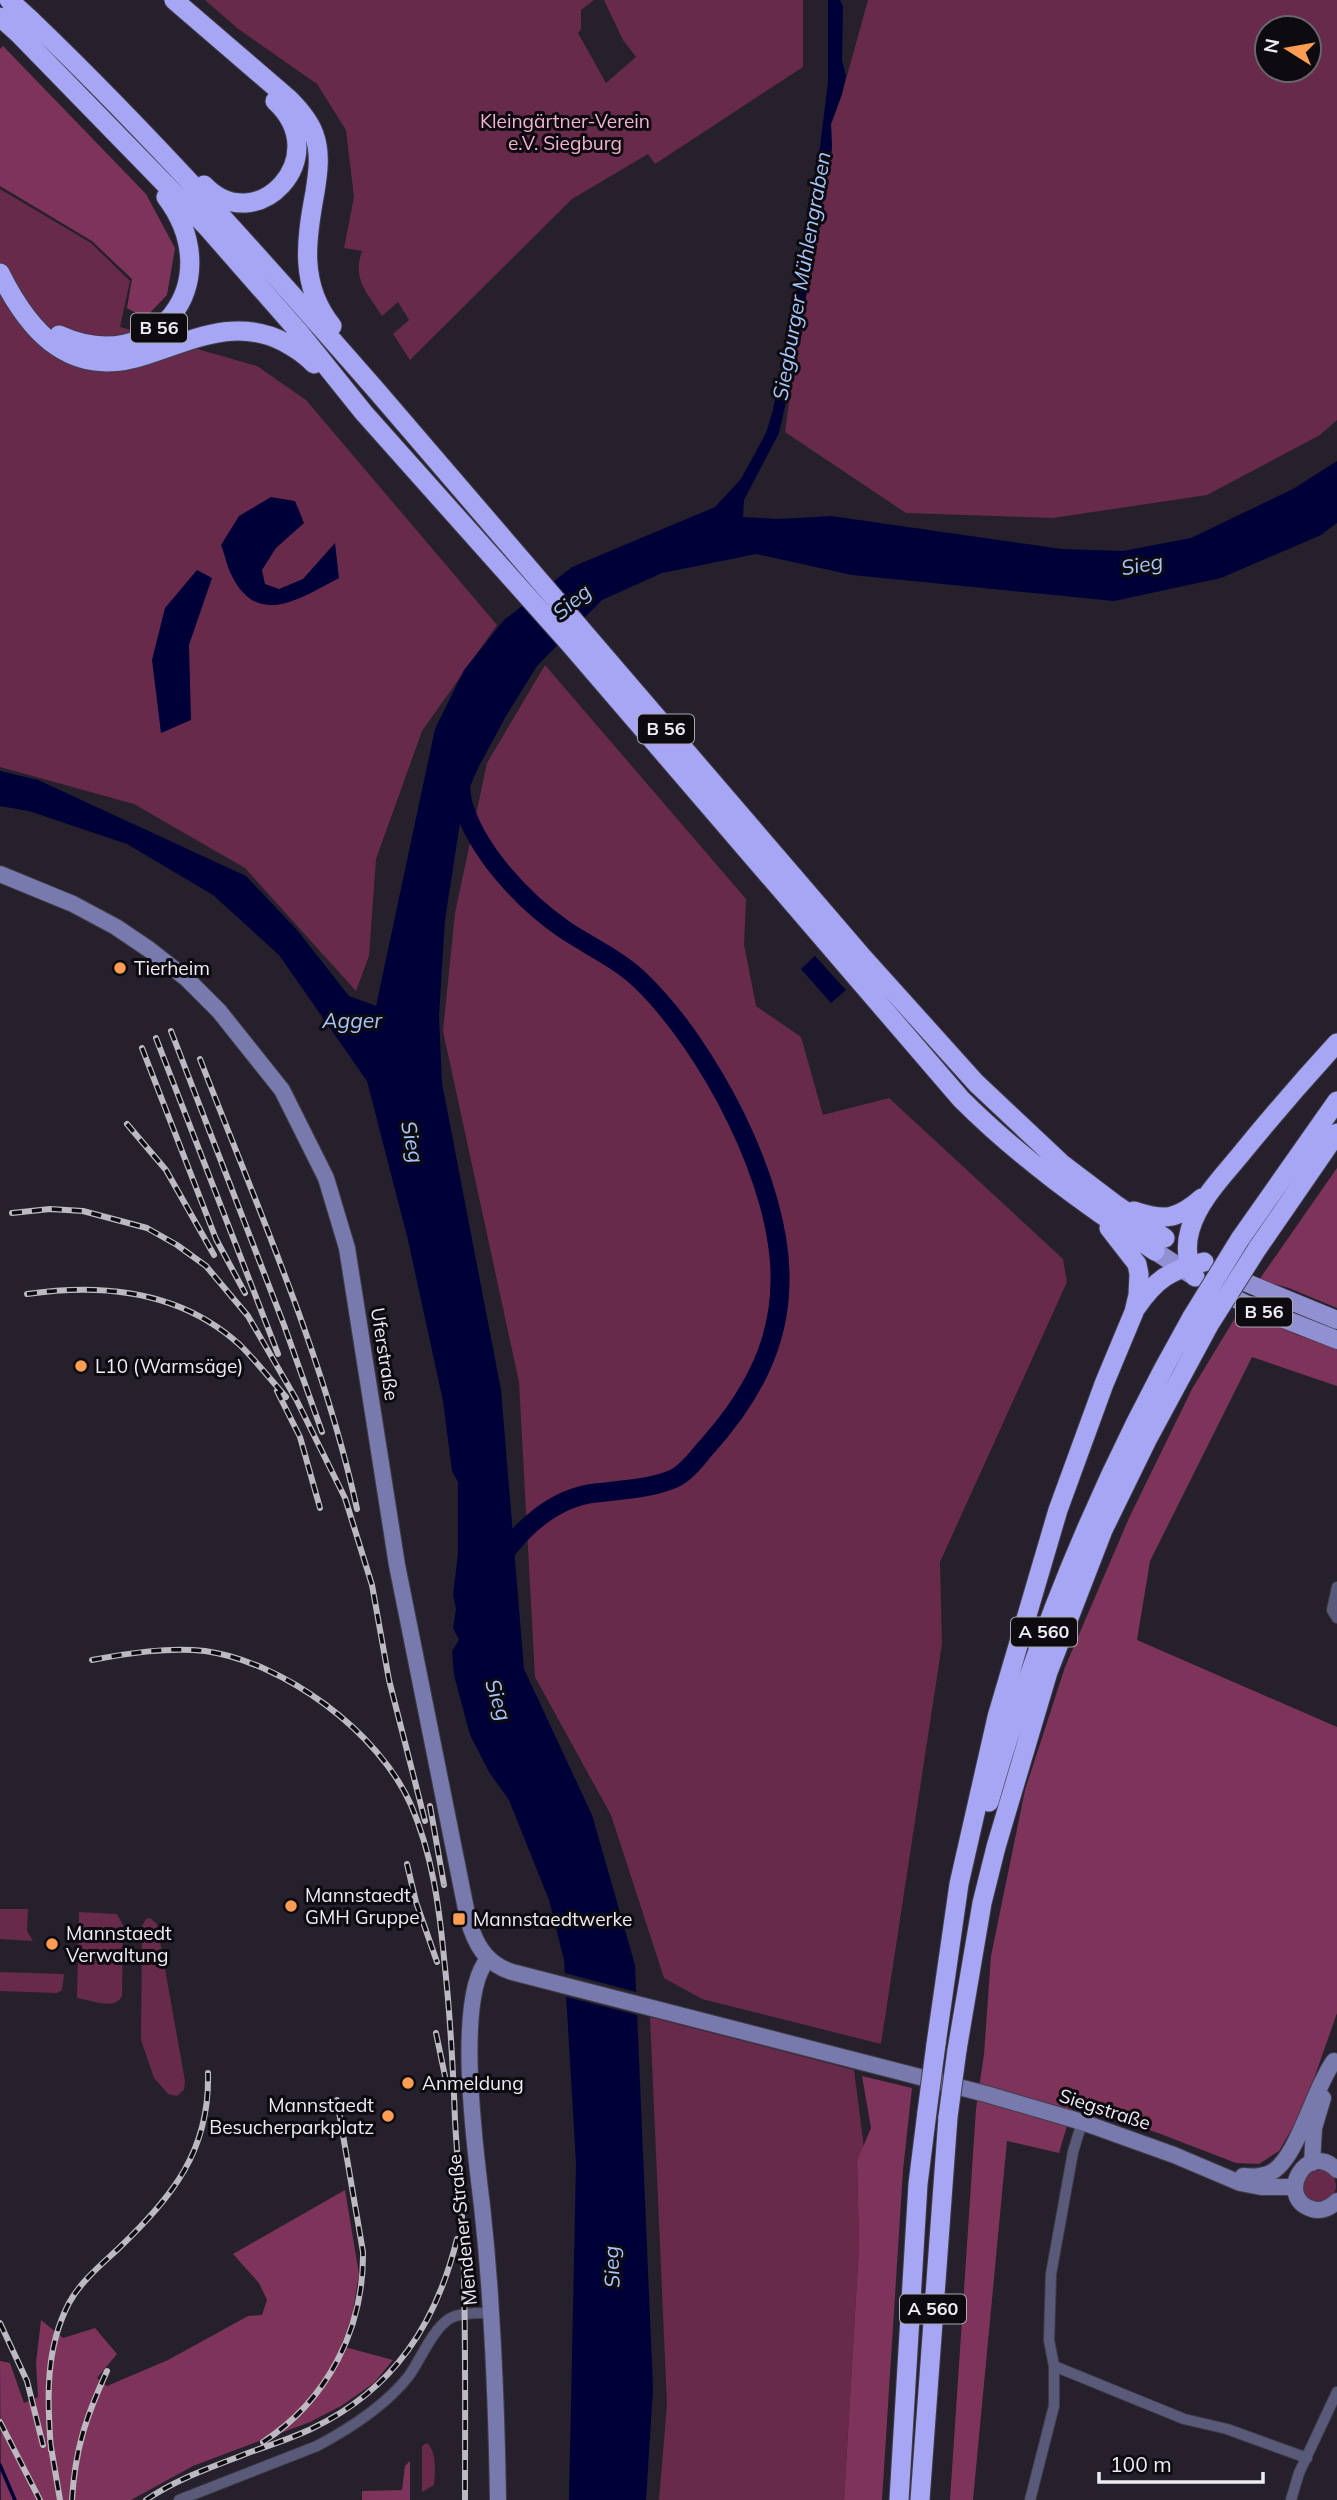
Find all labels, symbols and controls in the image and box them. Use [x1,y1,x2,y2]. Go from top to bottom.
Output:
north arrow [1253,14,1323,84]
text: N [1258,36,1284,55]
park label: Kleingärtner-Verein e.V. Siegburg [480,109,650,155]
water label: Siegburger Mühlengraben [766,150,836,402]
road number: B 56 [131,314,187,342]
water label: Sieg [1119,547,1165,580]
water label: Sieg [547,578,596,625]
road number: B 56 [638,714,694,744]
place label: Tierheim [134,956,210,980]
marker: Tierheim [112,960,128,976]
water label: Agger [321,1007,383,1033]
water label: Sieg [396,1118,430,1165]
road number: B 56 [1236,1297,1292,1326]
street label: Uferstraße [366,1306,404,1402]
place label: L10 (Warmsäge) [95,1354,243,1378]
marker: L10 (Warmsäge) [73,1358,89,1374]
road number: A 560 [1011,1618,1077,1646]
water label: Sieg [480,1676,518,1724]
place label: Mannstaedt GMH Gruppe [305,1883,420,1929]
marker: Mannstaedt GMH Gruppe [283,1898,299,1914]
place label: Mannstaedtwerke [473,1907,632,1931]
marker: Mannstaedtwerke [451,1911,467,1927]
place label: Mannstaedt Verwaltung [66,1921,172,1967]
marker: Mannstaedt Verwaltung [44,1936,60,1952]
place label: Anmeldung [422,2071,524,2095]
marker: Anmeldung [400,2075,416,2091]
street label: Siegstraße [1056,2083,1154,2135]
place label: Mannstaedt Besucherparkplatz [209,2093,374,2139]
marker: Mannstaedt Besucherparkplatz [380,2108,396,2124]
street label: Mendener Straße [442,2153,482,2307]
water label: Sieg [597,2245,625,2289]
road number: A 560 [900,2294,966,2323]
scale bar [1099,2440,1264,2484]
text: 100 m [1110,2451,1172,2477]

